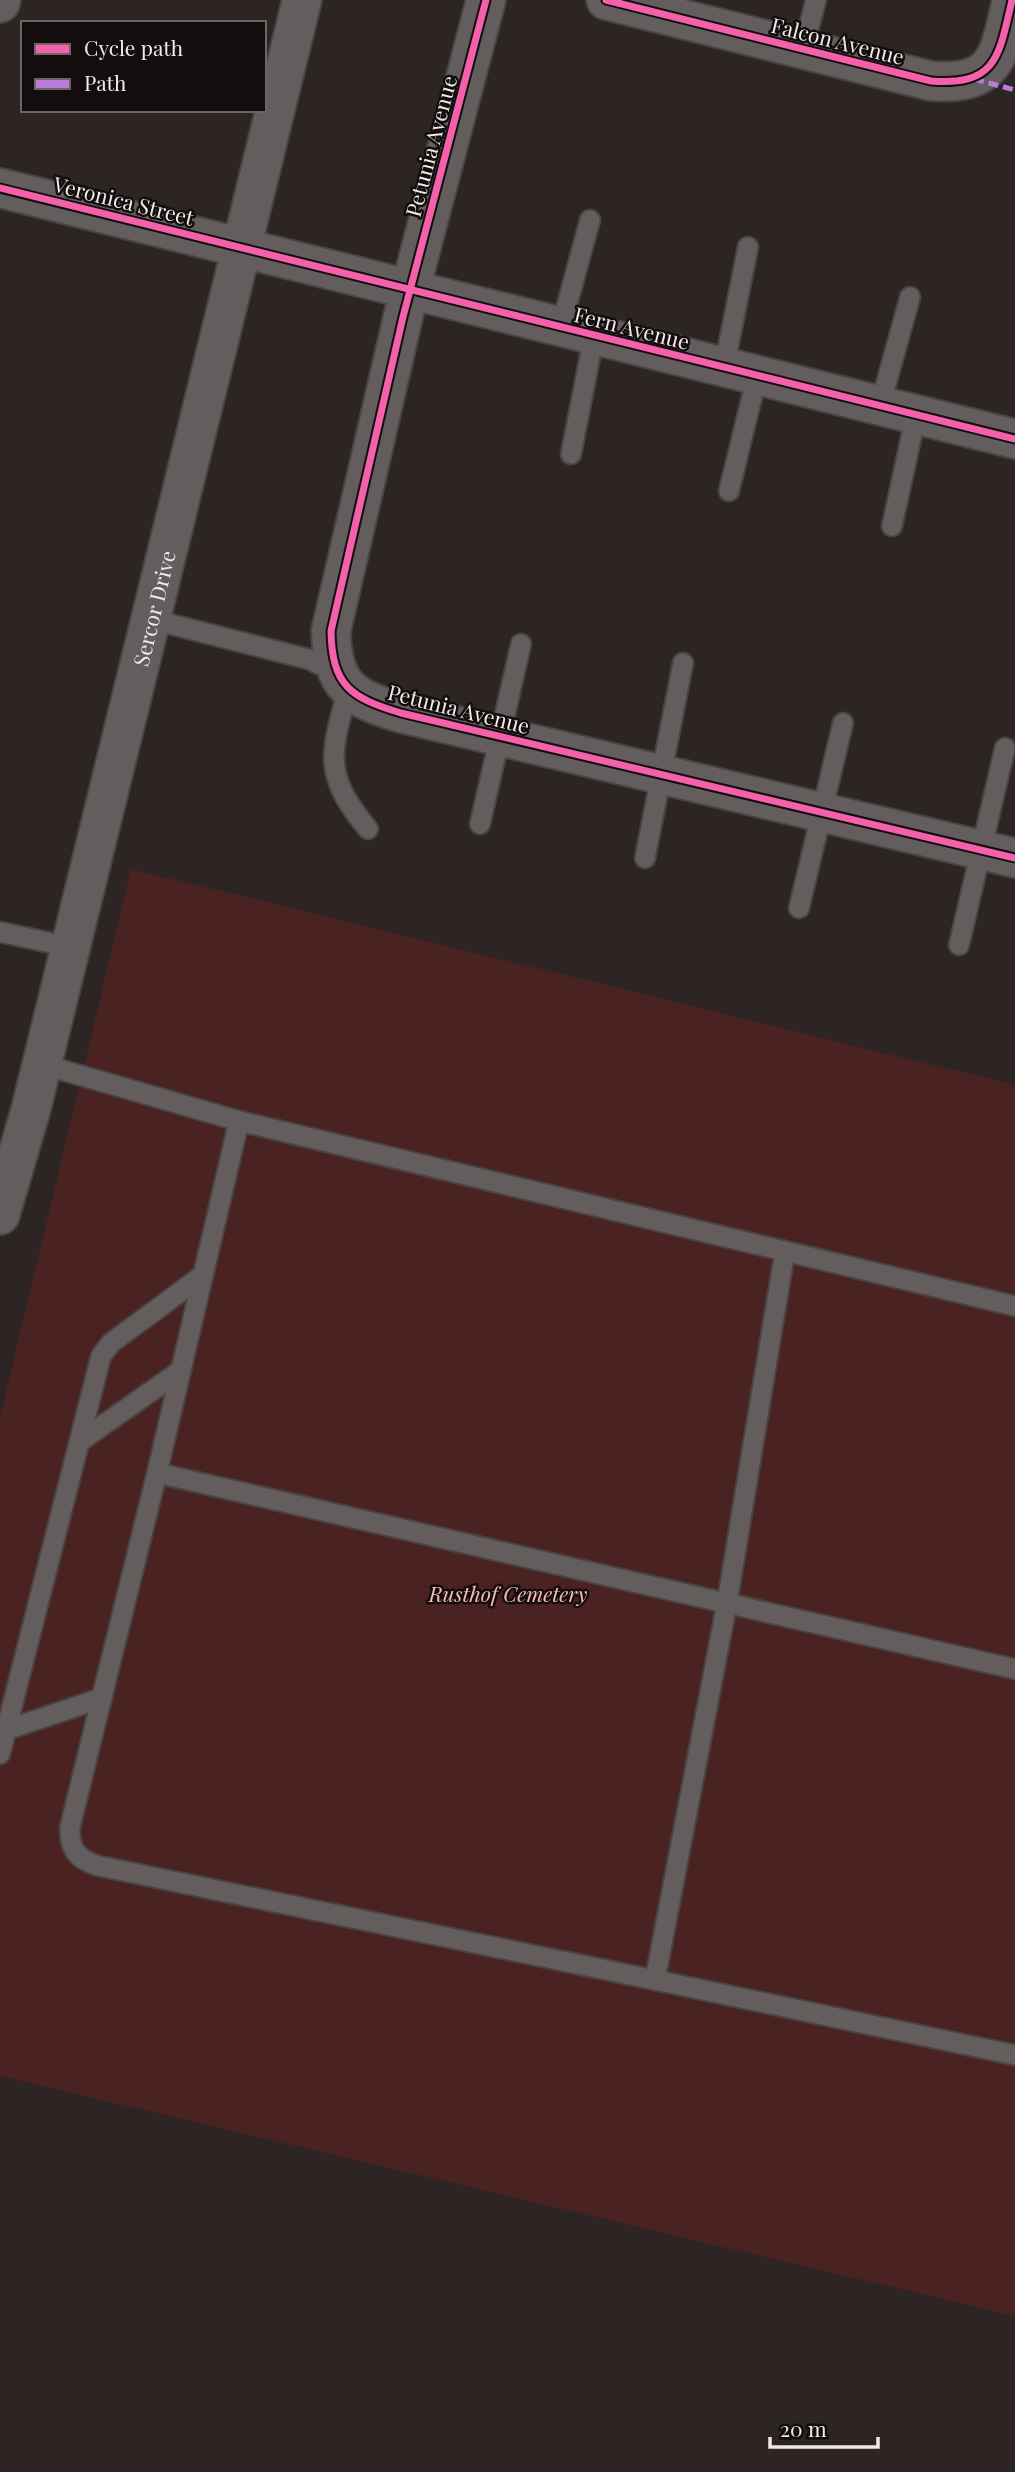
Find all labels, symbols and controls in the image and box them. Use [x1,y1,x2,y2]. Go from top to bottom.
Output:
street label: Falcon Avenue [769,10,907,70]
legend [21,21,266,112]
text: Cycle path [84,33,184,61]
text: Path [84,68,127,96]
street label: Petunia Avenue [398,72,462,220]
street label: Veronica Street [50,169,198,231]
street label: Fern Avenue [571,299,693,355]
street label: Sercor Drive [126,547,181,669]
street label: Petunia Avenue [385,677,533,739]
park label: Rusthof Cemetery [428,1579,587,1607]
scale bar [770,2406,878,2450]
text: 20 m [780,2414,827,2442]

